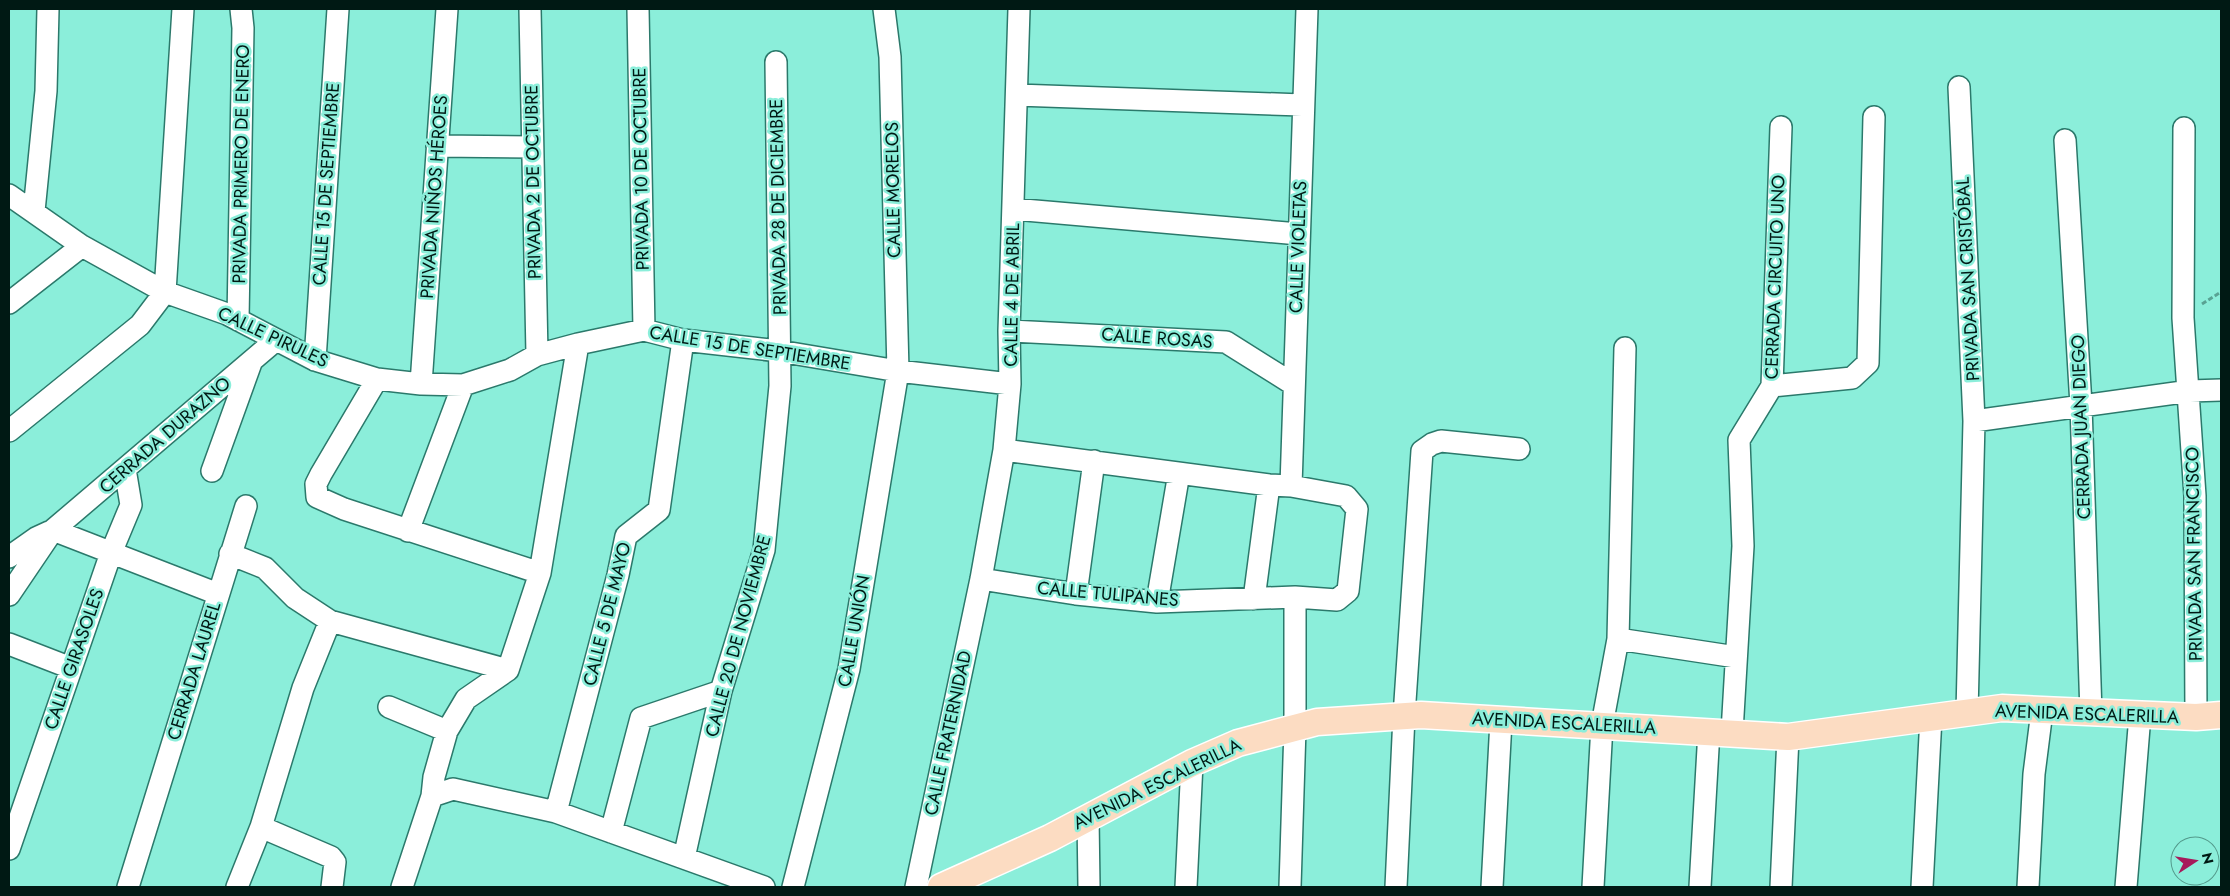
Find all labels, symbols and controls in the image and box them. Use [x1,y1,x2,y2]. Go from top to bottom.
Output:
street label: PRIVADA PRIMERO DE ENERO [226,44,256,284]
street label: PRIVADA 10 DE OCTUBRE [626,67,656,271]
street label: CALLE 15 DE SEPTIEMBRE [306,82,346,286]
street label: PRIVADA 2 DE OCTUBRE [518,85,548,279]
street label: PRIVADA NIÑOS HÉROES [414,94,454,300]
street label: PRIVADA 28 DE DICIEMBRE [763,99,793,315]
street label: CALLE MORELOS [879,122,907,258]
street label: CERRADA CIRCUITO UNO [1758,174,1792,380]
street label: PRIVADA SAN CRISTÓBAL [1950,176,1986,382]
street label: CALLE VIOLETAS [1283,180,1313,314]
street label: CALLE 4 DE ABRIL [998,223,1026,367]
street label: CALLE PIRULES [214,300,333,374]
street label: CALLE 15 DE SEPTIEMBRE [648,319,852,377]
street label: CALLE ROSAS [1101,321,1214,355]
street label: CERRADA JUAN DIEGO [2065,334,2097,520]
street label: CERRADA DURAZNO [94,371,236,499]
street label: PRIVADA SAN FRANCISCO [2179,447,2209,661]
street label: CALLE 20 DE NOVIEMBRE [699,532,777,740]
street label: CALLE 5 DE MAYO [577,539,637,689]
street label: CALLE UNIÓN [831,573,877,689]
street label: CALLE TULIPANES [1036,575,1180,613]
street label: CALLE GIRASOLES [38,585,110,733]
street label: CERRADA LAUREL [161,599,227,743]
street label: CALLE FRATERNIDAD [918,648,978,818]
street label: AVENIDA ESCALERILLA [1995,698,2180,730]
street label: AVENIDA ESCALERILLA [1471,705,1657,741]
street label: AVENIDA ESCALERILLA [1069,732,1246,836]
north arrow [2170,836,2220,886]
text: N [2197,851,2219,866]

